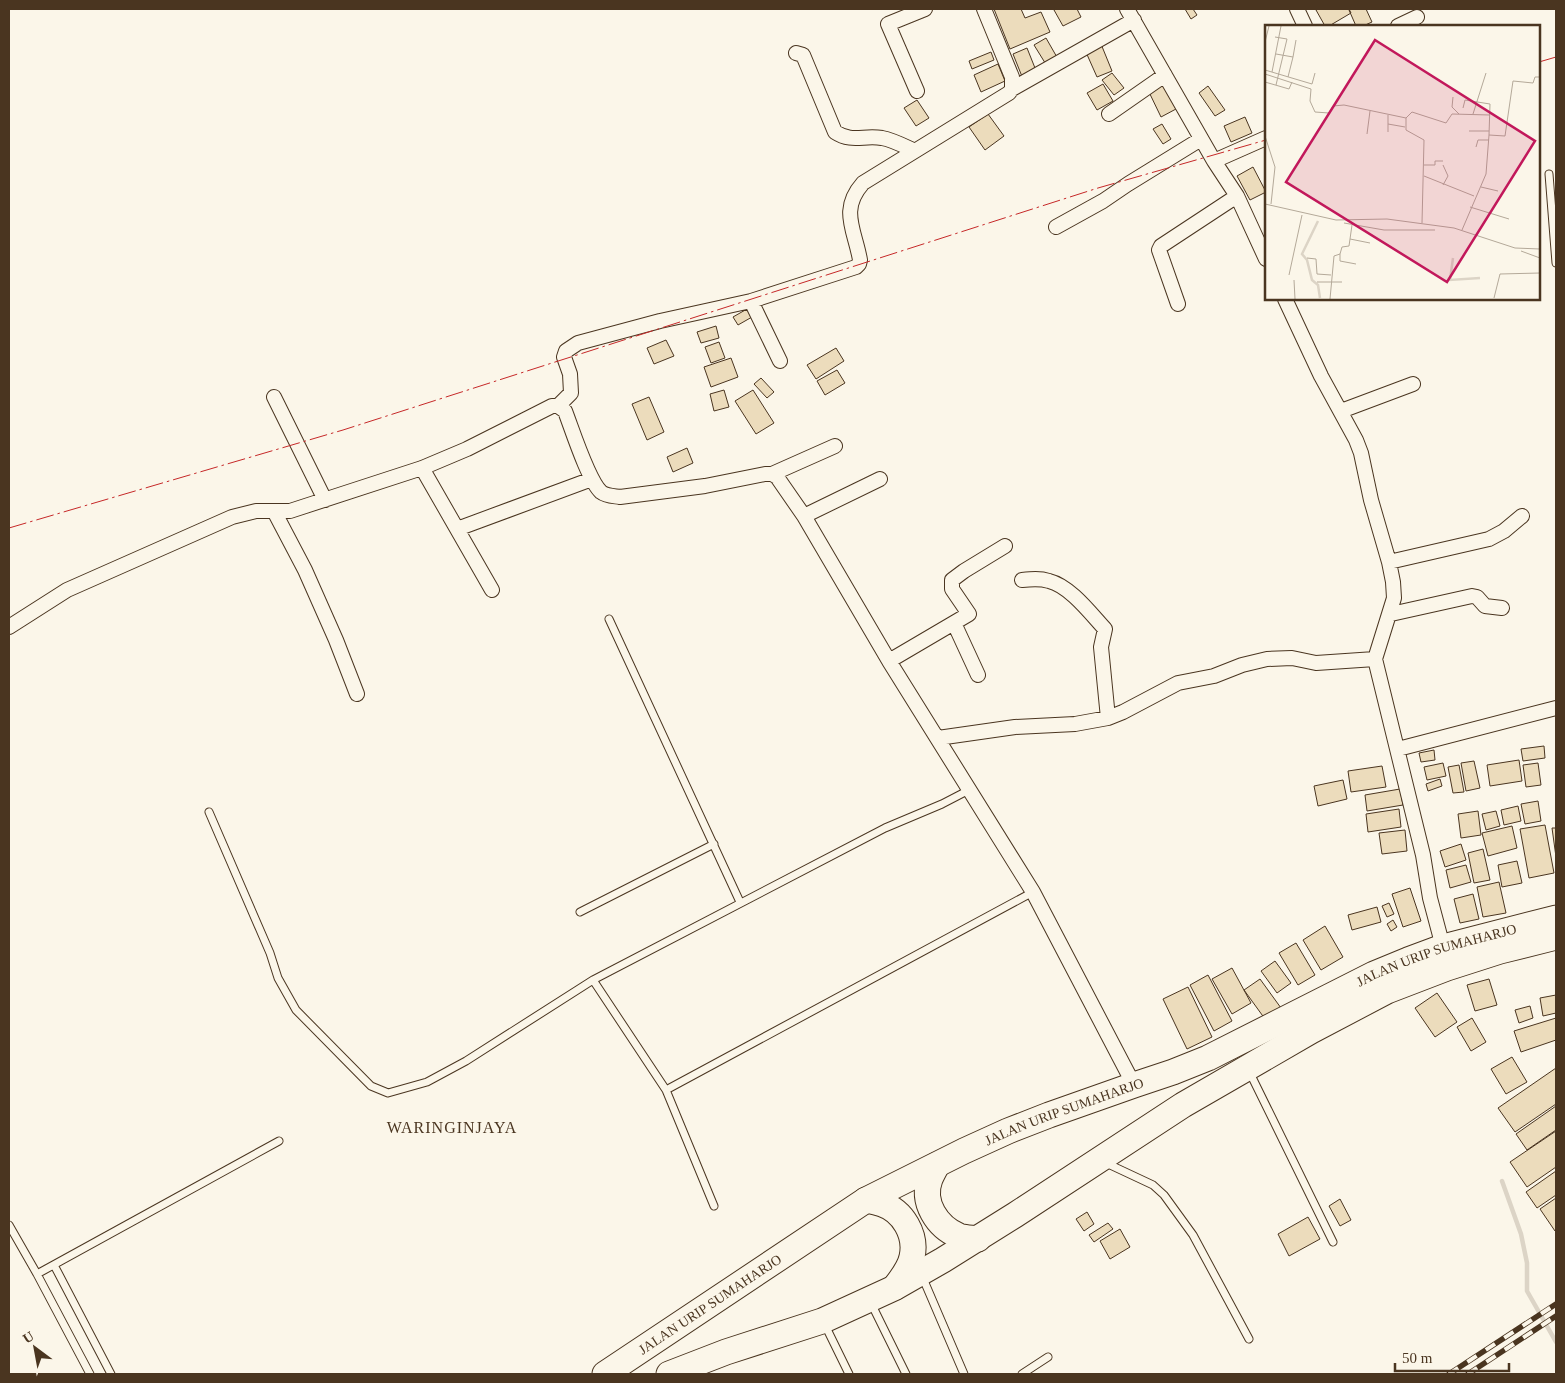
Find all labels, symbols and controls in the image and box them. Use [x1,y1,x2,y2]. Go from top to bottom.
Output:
inset map [1265,25,1540,300]
street label: JALAN URIP SUMAHARJO [1354,921,1518,990]
street label: JALAN URIP SUMAHARJO [983,1075,1146,1149]
district label: WARINGINJAYA [387,1119,517,1136]
street label: JALAN URIP SUMAHARJO [636,1252,784,1357]
north arrow [10,1323,60,1373]
text: U [20,1328,37,1346]
scale bar [1395,1340,1509,1372]
text: 50 m [1402,1350,1433,1366]

